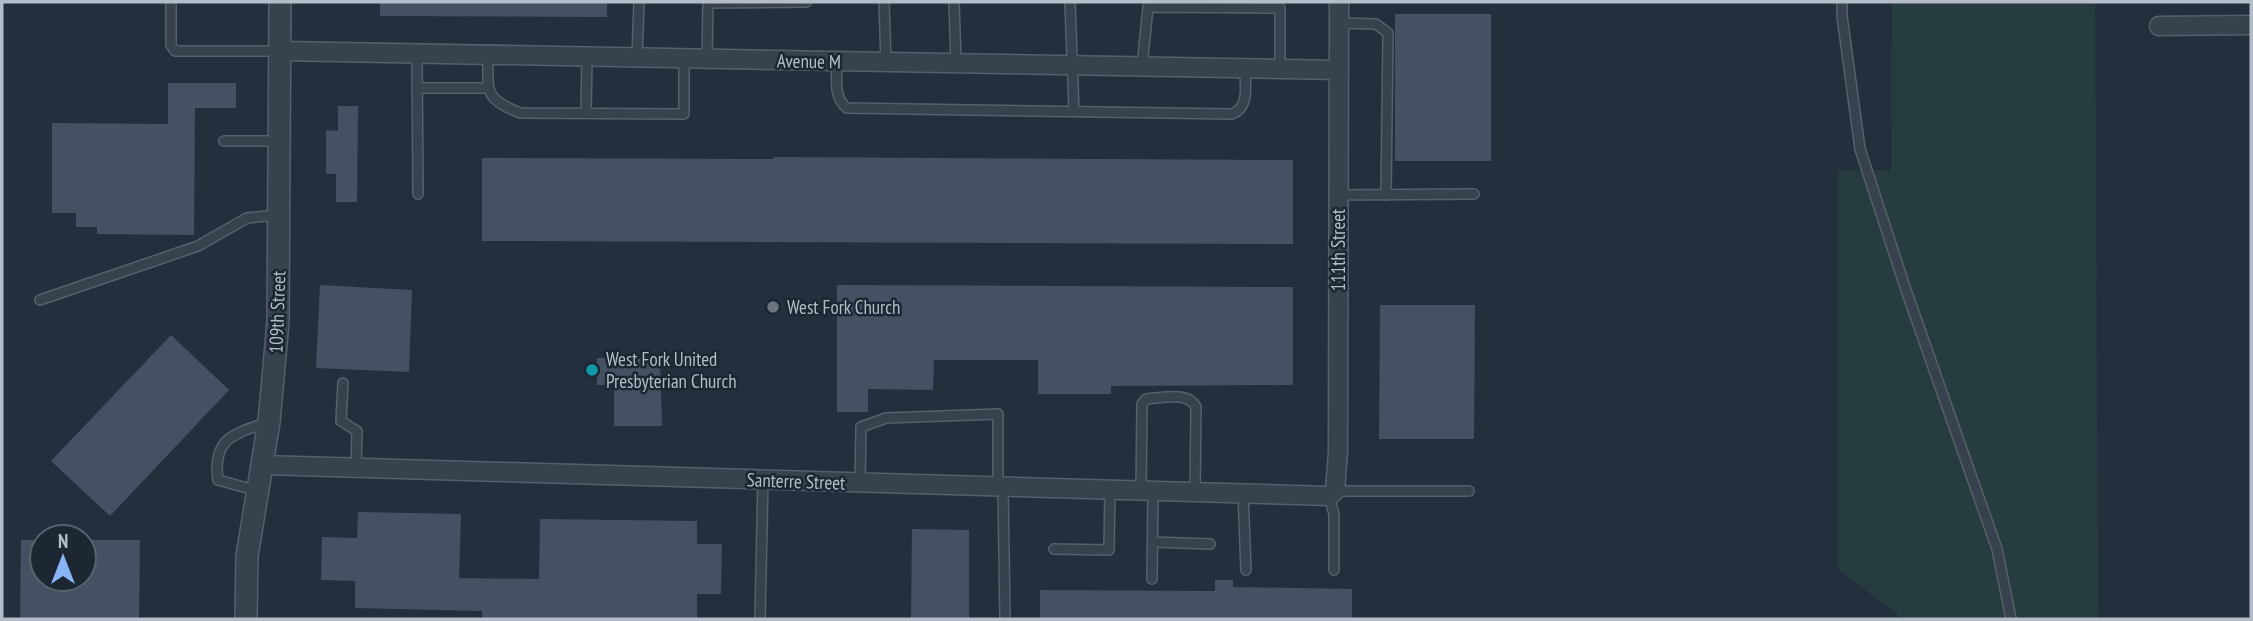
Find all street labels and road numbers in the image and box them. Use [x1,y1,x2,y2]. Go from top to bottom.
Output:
street label: Avenue M [777,48,841,74]
street label: 111th Street [1326,208,1350,291]
street label: 109th Street [264,270,290,354]
street label: Santerre Street [746,467,846,495]

